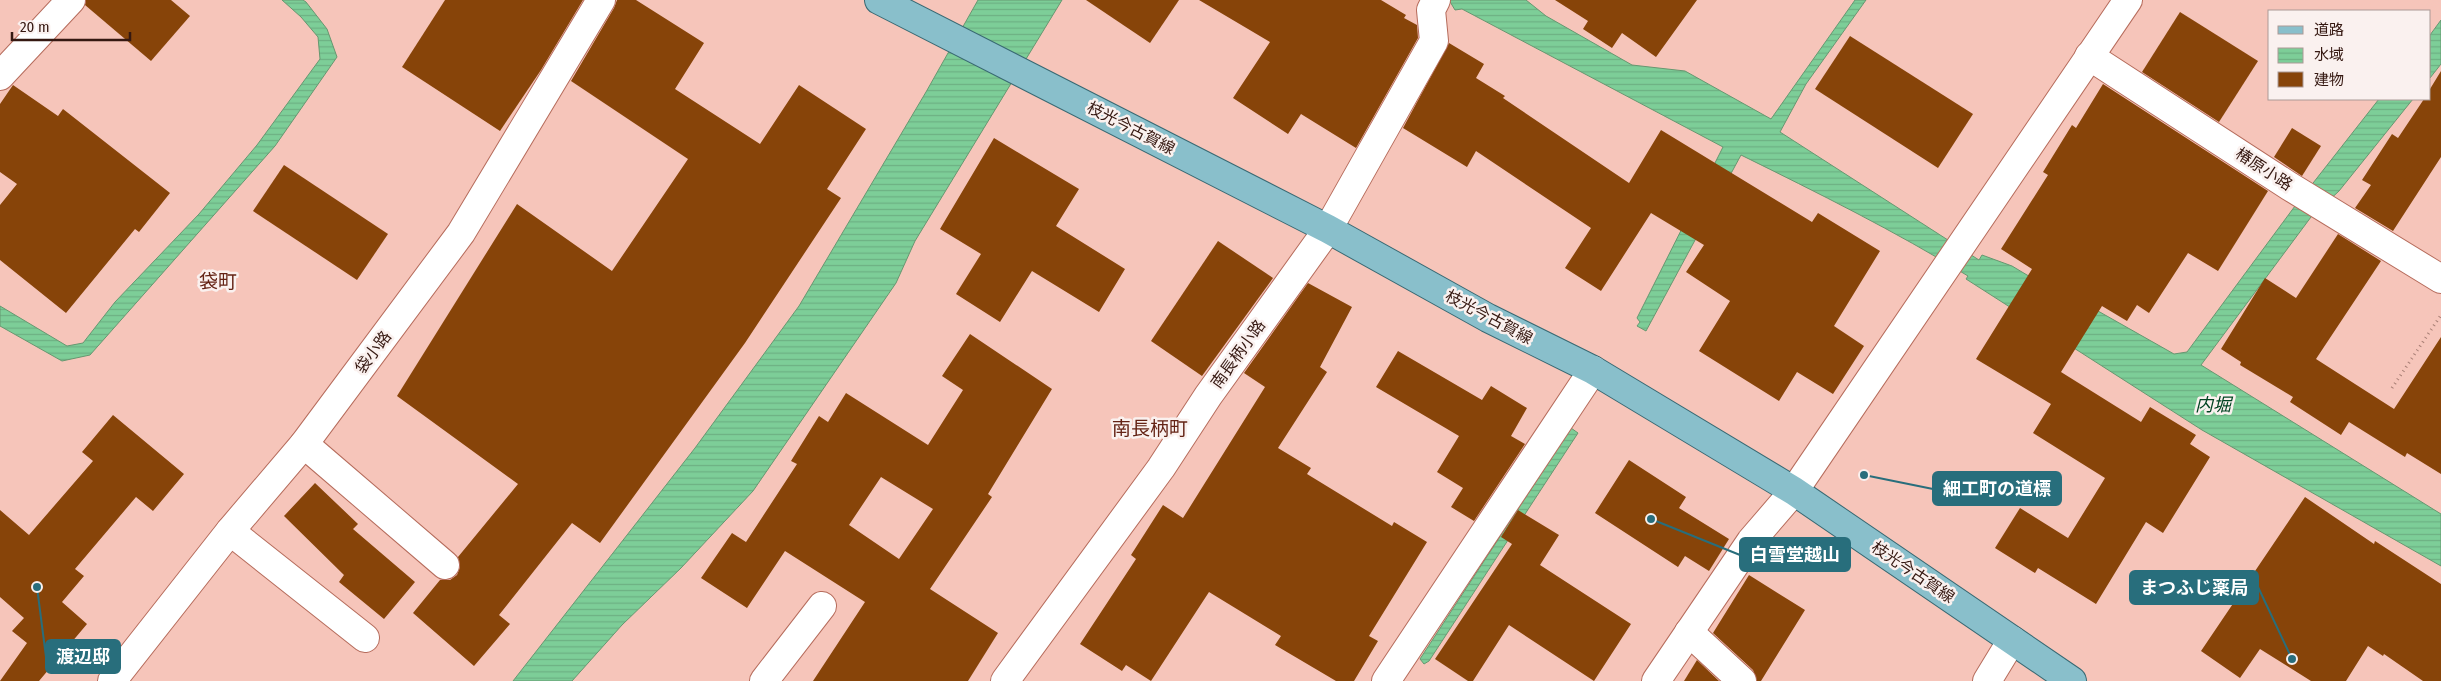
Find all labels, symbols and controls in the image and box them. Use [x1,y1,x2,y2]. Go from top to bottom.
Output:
scale bar [12,10,130,42]
legend [2268,10,2431,100]
text: 20 m [20,18,50,36]
text: 道路 [2314,21,2344,39]
text: 水域 [2314,46,2344,64]
text: 建物 [2314,71,2344,89]
street label: 枝光今古賀線 [1084,98,1178,158]
street label: 椿原小路 [2232,144,2296,194]
district label: 袋町 [199,270,237,293]
street label: 枝光今古賀線 [1442,286,1536,348]
street label: 南長柄小路 [1207,316,1269,392]
street label: 袋小路 [351,327,395,377]
water label: 内堀 [2195,394,2234,416]
district label: 南長柄町 [1112,417,1188,440]
callout: 細工町の道標 [1933,472,2061,505]
text: 細工町の道標 [1943,478,2051,500]
street label: 枝光今古賀線 [1868,537,1958,607]
callout: 白雪堂越山 [1740,538,1850,571]
text: 白雪堂越山 [1750,544,1840,566]
callout: まつふじ薬局 [2130,571,2258,604]
text: まつふじ薬局 [2140,577,2248,599]
callout: 渡辺邸 [46,640,120,673]
text: 渡辺邸 [56,646,110,668]

